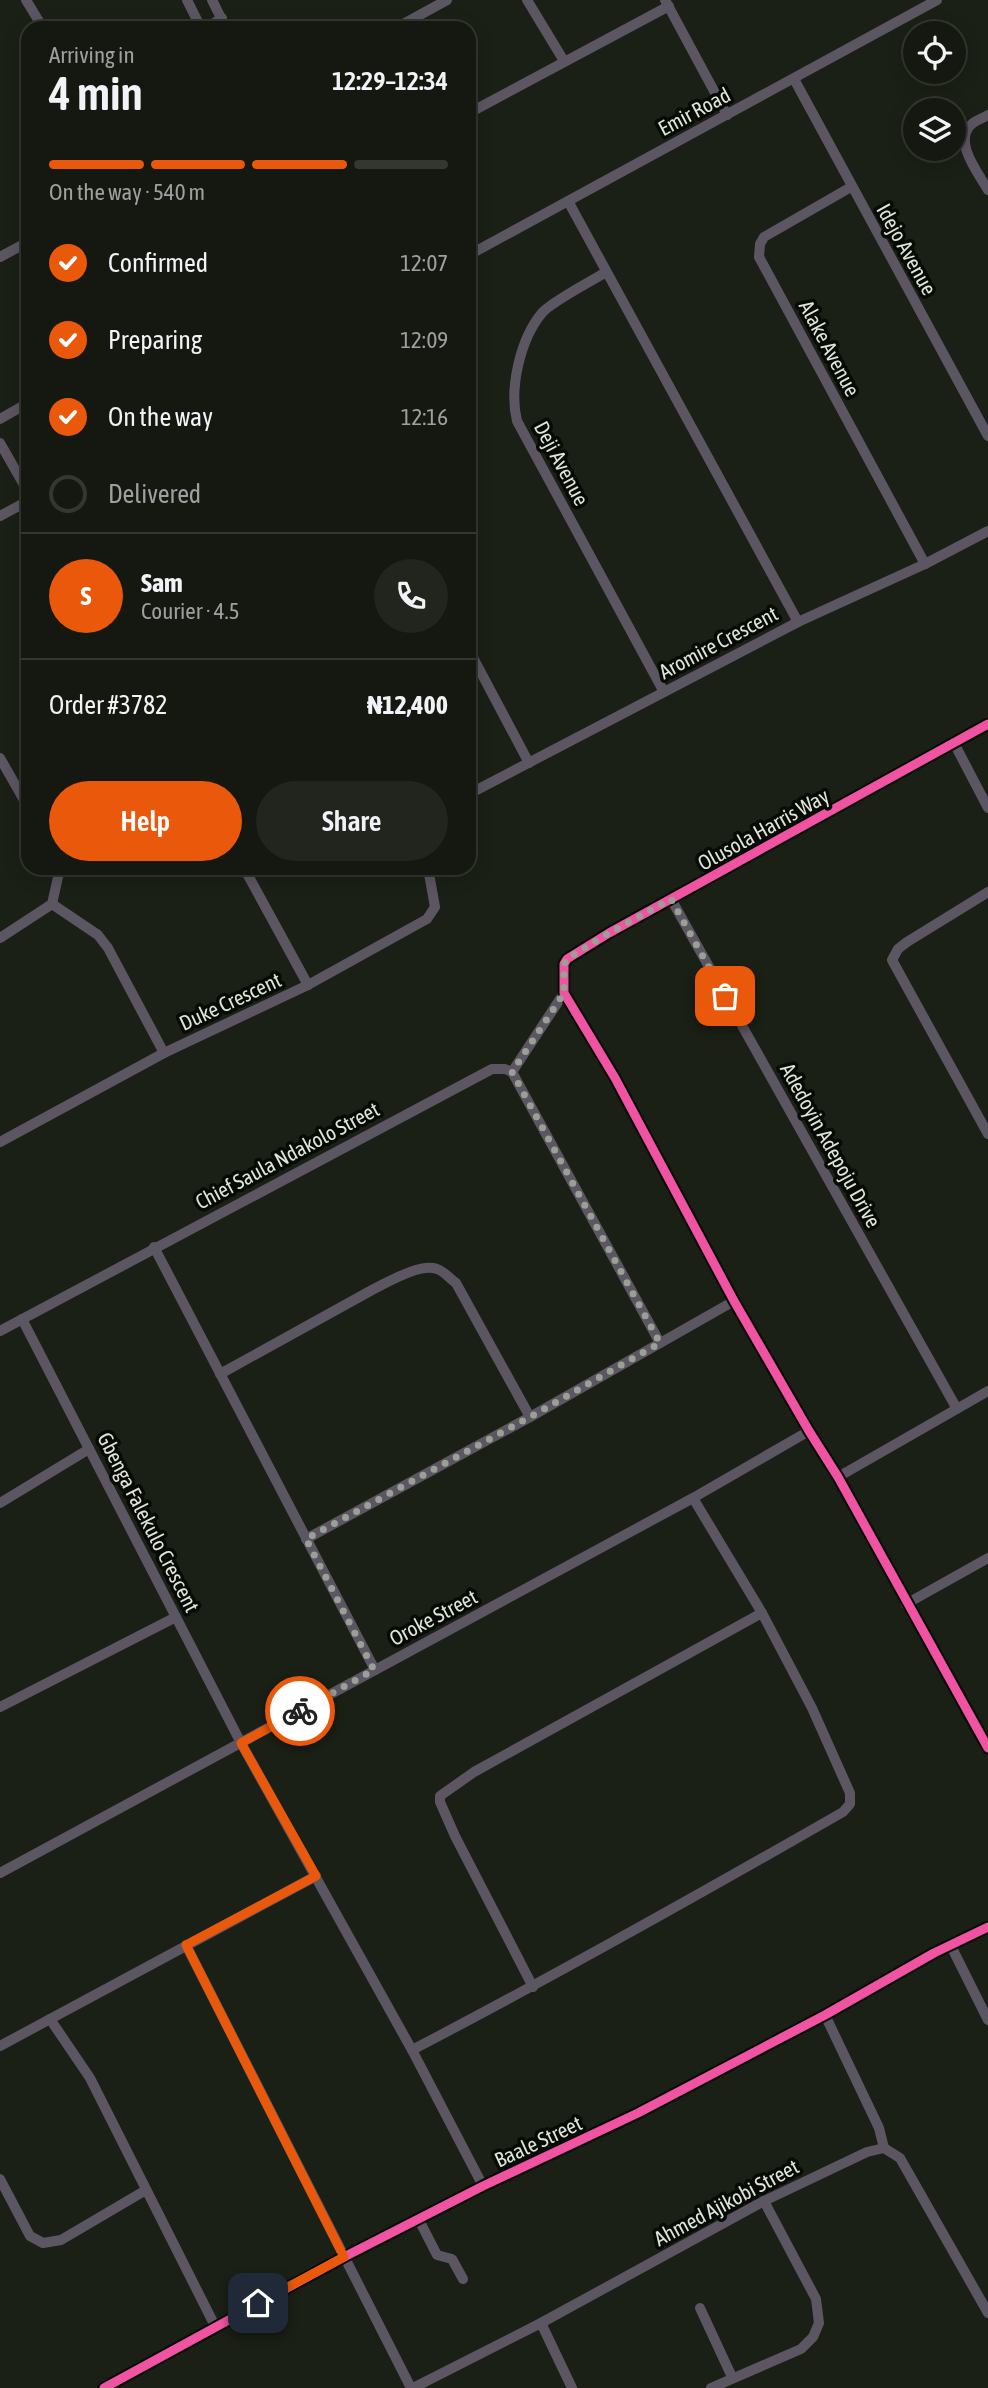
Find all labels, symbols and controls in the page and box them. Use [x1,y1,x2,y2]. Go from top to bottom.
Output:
map controls [903,21,966,161]
button: locate [903,21,966,84]
text: Arriving in [49,42,135,68]
text: 12:29–12:34 [332,66,448,96]
text: 4 min [49,67,143,120]
street label: Emir Road [654,82,734,140]
button: layers [903,98,966,161]
text: On the way · 540 m [49,179,205,205]
street label: Idejo Avenue [872,199,942,299]
icon: check [49,244,87,282]
text: Confirmed [108,248,208,278]
text: 12:07 [400,250,448,276]
street label: Alake Avenue [795,296,865,400]
icon: check [49,321,87,359]
text: Preparing [108,325,202,355]
text: 12:09 [400,327,448,353]
icon: check [49,398,87,436]
text: On the way [108,402,213,432]
text: 12:16 [401,404,448,430]
street label: Deji Avenue [530,417,594,509]
text: Delivered [108,479,201,509]
button: phone [374,559,448,633]
text: Sam [141,568,183,598]
text: S [81,581,91,611]
text: Courier · 4.5 [141,598,240,624]
street label: Aromire Crescent [655,601,781,683]
text: Order #3782 [49,690,168,720]
text: ₦12,400 [367,690,448,720]
button: Help [49,781,242,861]
button: Share [256,781,448,861]
street label: Olusola Harris Way [693,783,833,875]
pin [695,966,755,1026]
street label: Duke Crescent [175,967,285,1035]
icon: bag [706,977,744,1015]
street label: Adedoyin Adepoju Drive [776,1059,886,1231]
street label: Chief Saula Ndakolo Street [191,1096,383,1214]
street label: Gbenga Falekulo Crescent [93,1428,205,1616]
street label: Oroke Street [385,1584,481,1650]
courier [265,1676,335,1746]
icon: bike [281,1692,319,1730]
street label: Baale Street [491,2110,585,2172]
street label: Ahmed Ajikobi Street [650,2154,802,2250]
pin [228,2273,288,2333]
icon: home [239,2284,277,2322]

